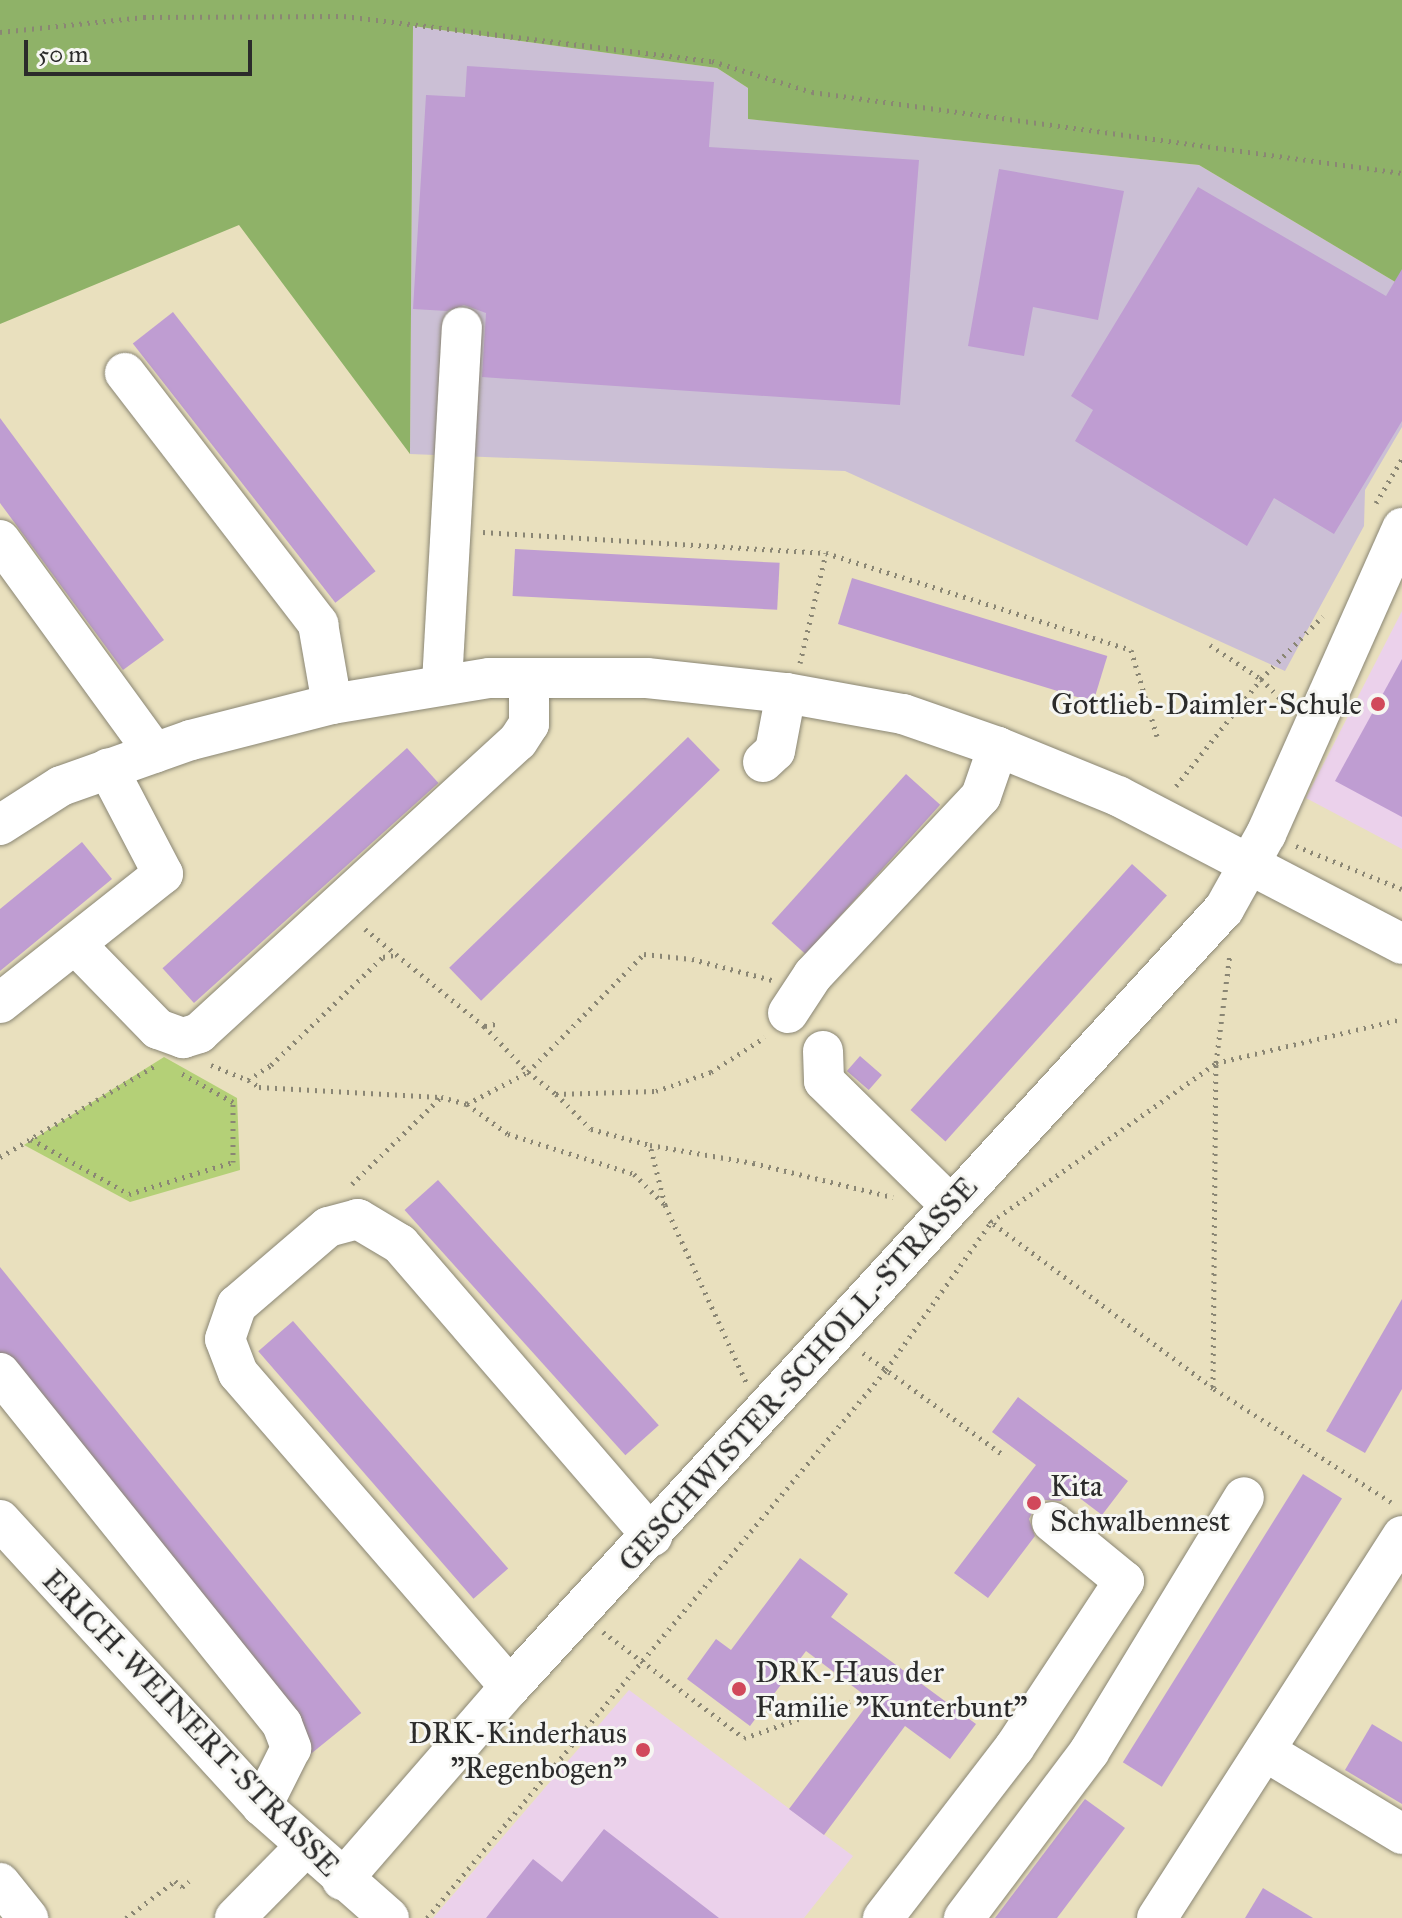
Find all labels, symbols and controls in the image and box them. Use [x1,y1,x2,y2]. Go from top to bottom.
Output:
scale bar [28,24,256,74]
text: 50 m [38,39,88,69]
place label: Gottlieb-Daimler-Schule [1051,686,1362,722]
marker: Gottlieb-Daimler-Schule [1369,695,1387,713]
street label: GESCHWISTER-SCHOLL-STRASSE [611,1169,985,1579]
place label: Kita Schwalbennest [1050,1468,1230,1538]
marker: Kita Schwalbennest [1025,1494,1043,1512]
street label: ERICH-WEINERT-STRASSE [35,1562,347,1884]
place label: DRK-Haus der Familie "Kunterbunt" [755,1654,1028,1724]
marker: DRK-Haus der Familie "Kunterbunt" [730,1680,748,1698]
place label: DRK-Kinderhaus "Regenbogen" [408,1715,627,1786]
marker: DRK-Kinderhaus "Regenbogen" [634,1741,652,1759]

